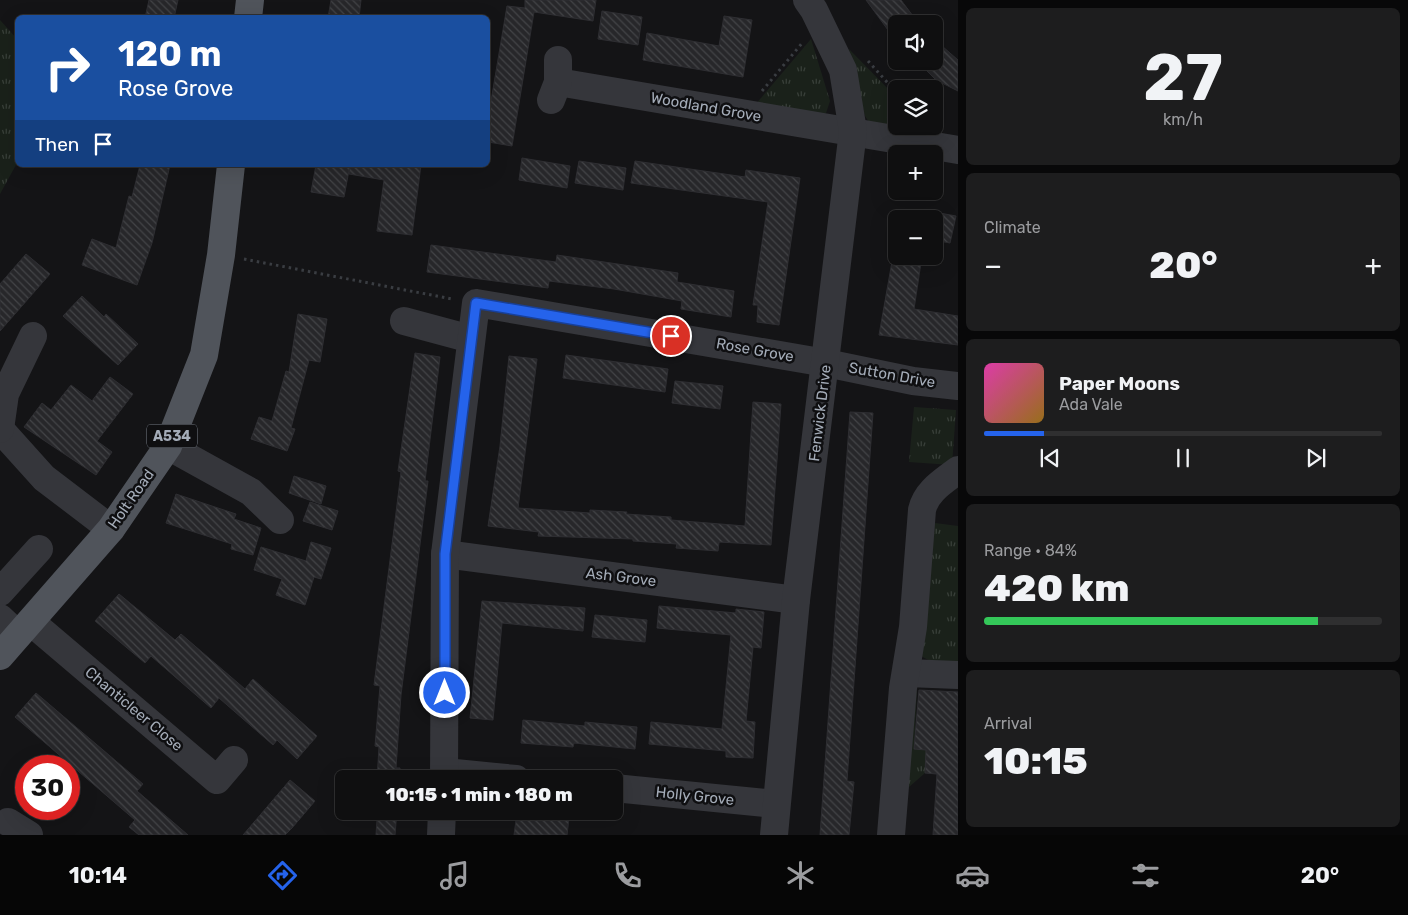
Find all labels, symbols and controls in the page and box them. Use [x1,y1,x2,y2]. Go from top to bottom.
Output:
map controls [888,15,943,265]
button: sound [888,15,943,70]
text: 120 m [118,33,221,75]
icon: right [35,35,100,100]
text: 27 [1143,39,1223,116]
text: Rose Grove [118,75,233,102]
button: layers [888,80,943,135]
street label: Woodland Grove [649,88,763,126]
text: km/h [1163,110,1203,129]
icon: arrive [89,130,117,158]
text: Then [35,133,79,156]
button: + [888,145,943,200]
button: − [888,210,943,265]
text: Climate [984,218,1041,237]
text: 20° [1149,242,1218,288]
text: − [984,249,1002,282]
text: + [1365,249,1382,282]
pin [650,315,692,357]
icon: arrive [657,322,685,350]
street label: Rose Grove [715,334,795,366]
street label: Sutton Drive [847,359,937,391]
street label: Fenwick Drive [805,364,835,462]
text: Paper Moons [1059,372,1180,395]
text: Ada Vale [1059,395,1123,414]
road number: A534 [147,424,197,448]
icon: previous [1036,444,1064,472]
icon: pause [1169,444,1197,472]
icon: next [1302,444,1330,472]
street label: Holt Road [104,466,158,532]
text: Range · 84% [984,541,1077,560]
street label: Ash Grove [585,564,657,590]
text: 420 km [984,565,1129,611]
street label: Chanticleer Close [82,663,186,755]
position arrow [418,666,470,718]
text: Arrival [984,714,1032,733]
text: 10:15 [984,738,1088,784]
speed limit sign: 30 [15,755,80,820]
text: 10:15 · 1 min · 180 m [385,783,573,806]
street label: Holly Grove [655,783,735,809]
icon: directions [265,858,300,893]
icon: music [437,858,472,893]
icon: phone [610,858,645,893]
icon: climate [783,858,818,893]
icon: car [955,858,990,893]
icon: filters [1128,858,1163,893]
text: 10:14 [69,862,127,889]
text: 20° [1301,862,1339,889]

